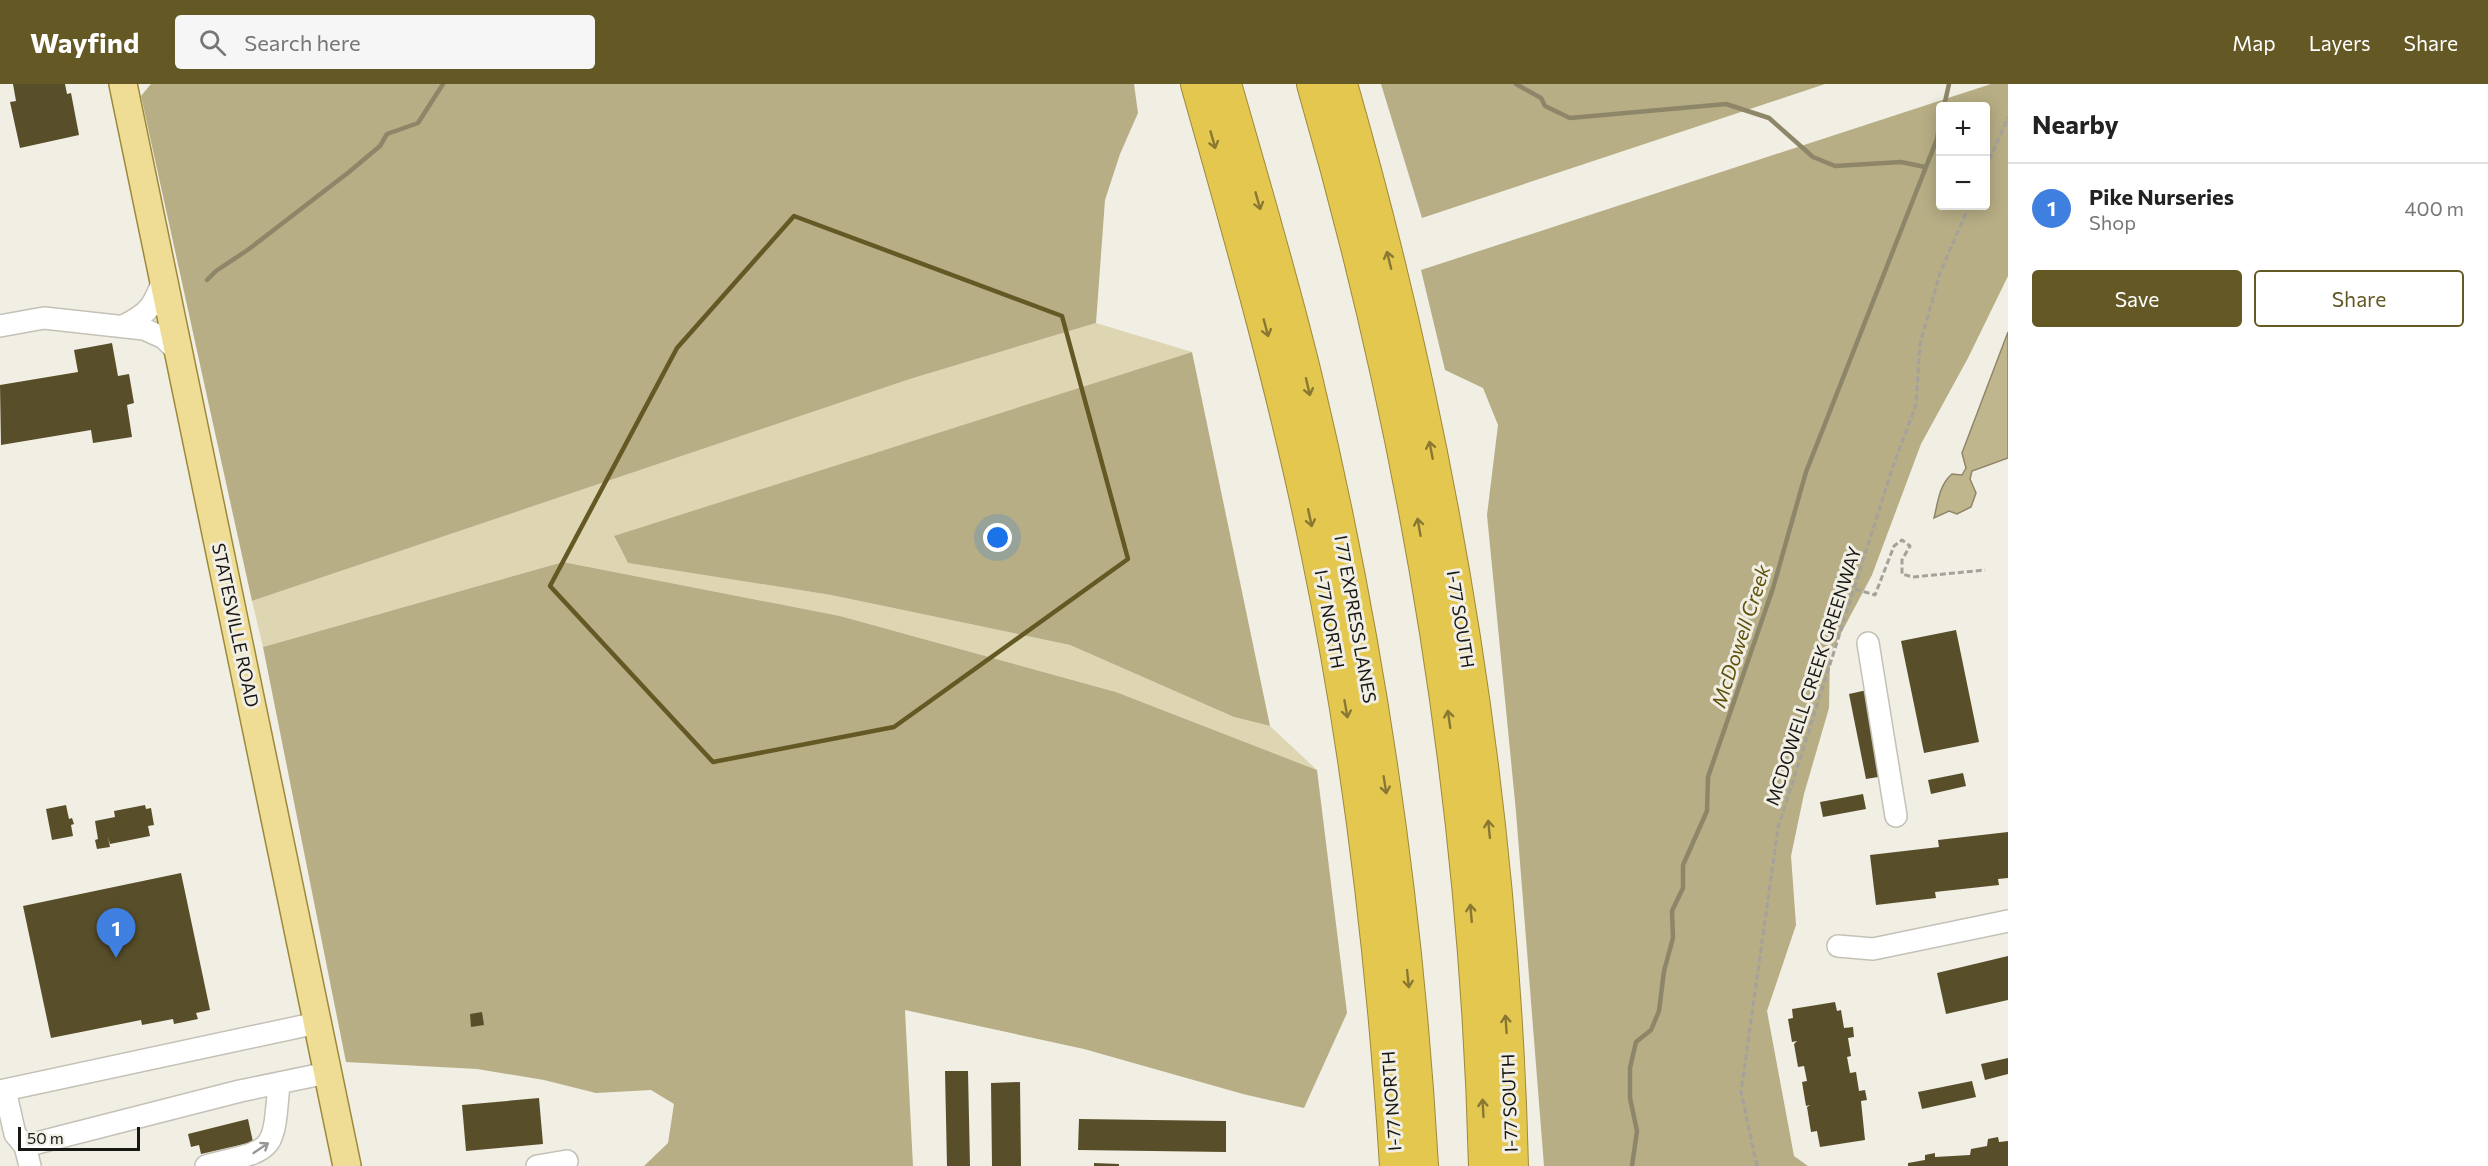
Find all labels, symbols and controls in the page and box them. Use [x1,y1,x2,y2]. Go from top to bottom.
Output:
search box [175,15,595,69]
text: Wayfind [30,25,139,59]
icon: search [196,26,229,59]
text: Search here [244,29,361,56]
text: Map [2232,30,2276,55]
text: Layers [2309,30,2371,55]
text: Share [2404,30,2458,55]
map controls [1936,102,1990,210]
button: + [1936,102,1990,156]
text: Nearby [2032,108,2119,139]
one-way arrow [1208,130,1219,149]
button: − [1936,156,1990,210]
text: Pike Nurseries [2089,183,2234,210]
one-way arrow [1253,191,1264,210]
text: 1 [2047,196,2056,220]
text: 400 m [2405,196,2464,220]
text: Shop [2089,210,2136,234]
one-way arrow [1382,250,1394,269]
button: Save [2032,270,2242,327]
button: Share [2254,270,2464,327]
one-way arrow [1260,318,1272,337]
one-way arrow [1303,378,1315,397]
one-way arrow [1425,441,1436,460]
one-way arrow [1305,508,1316,527]
one-way arrow [1413,517,1424,537]
your location [983,523,1012,552]
street label: I 77 EXPRESS LANES [1330,533,1382,705]
street label: STATESVILLE ROAD [208,541,264,709]
street label: MCDOWELL CREEK GREENWAY [1761,543,1865,808]
water label: McDowell Creek [1706,560,1775,710]
street label: I-77 NORTH [1310,568,1350,670]
street label: I-77 SOUTH [1442,569,1480,669]
one-way arrow [1341,699,1352,719]
one-way arrow [1443,710,1454,730]
one-way arrow [1379,775,1390,794]
one-way arrow [1484,820,1495,840]
one-way arrow [1465,903,1476,923]
pin: 1 [96,908,136,958]
one-way arrow [1403,968,1414,988]
one-way arrow [1500,1014,1511,1034]
street label: I-77 NORTH [1377,1050,1405,1152]
street label: I-77 SOUTH [1496,1053,1522,1153]
one-way arrow [1478,1098,1489,1118]
scale bar [18,1124,140,1152]
text: 50 m [27,1128,64,1147]
one-way arrow [252,1142,269,1155]

